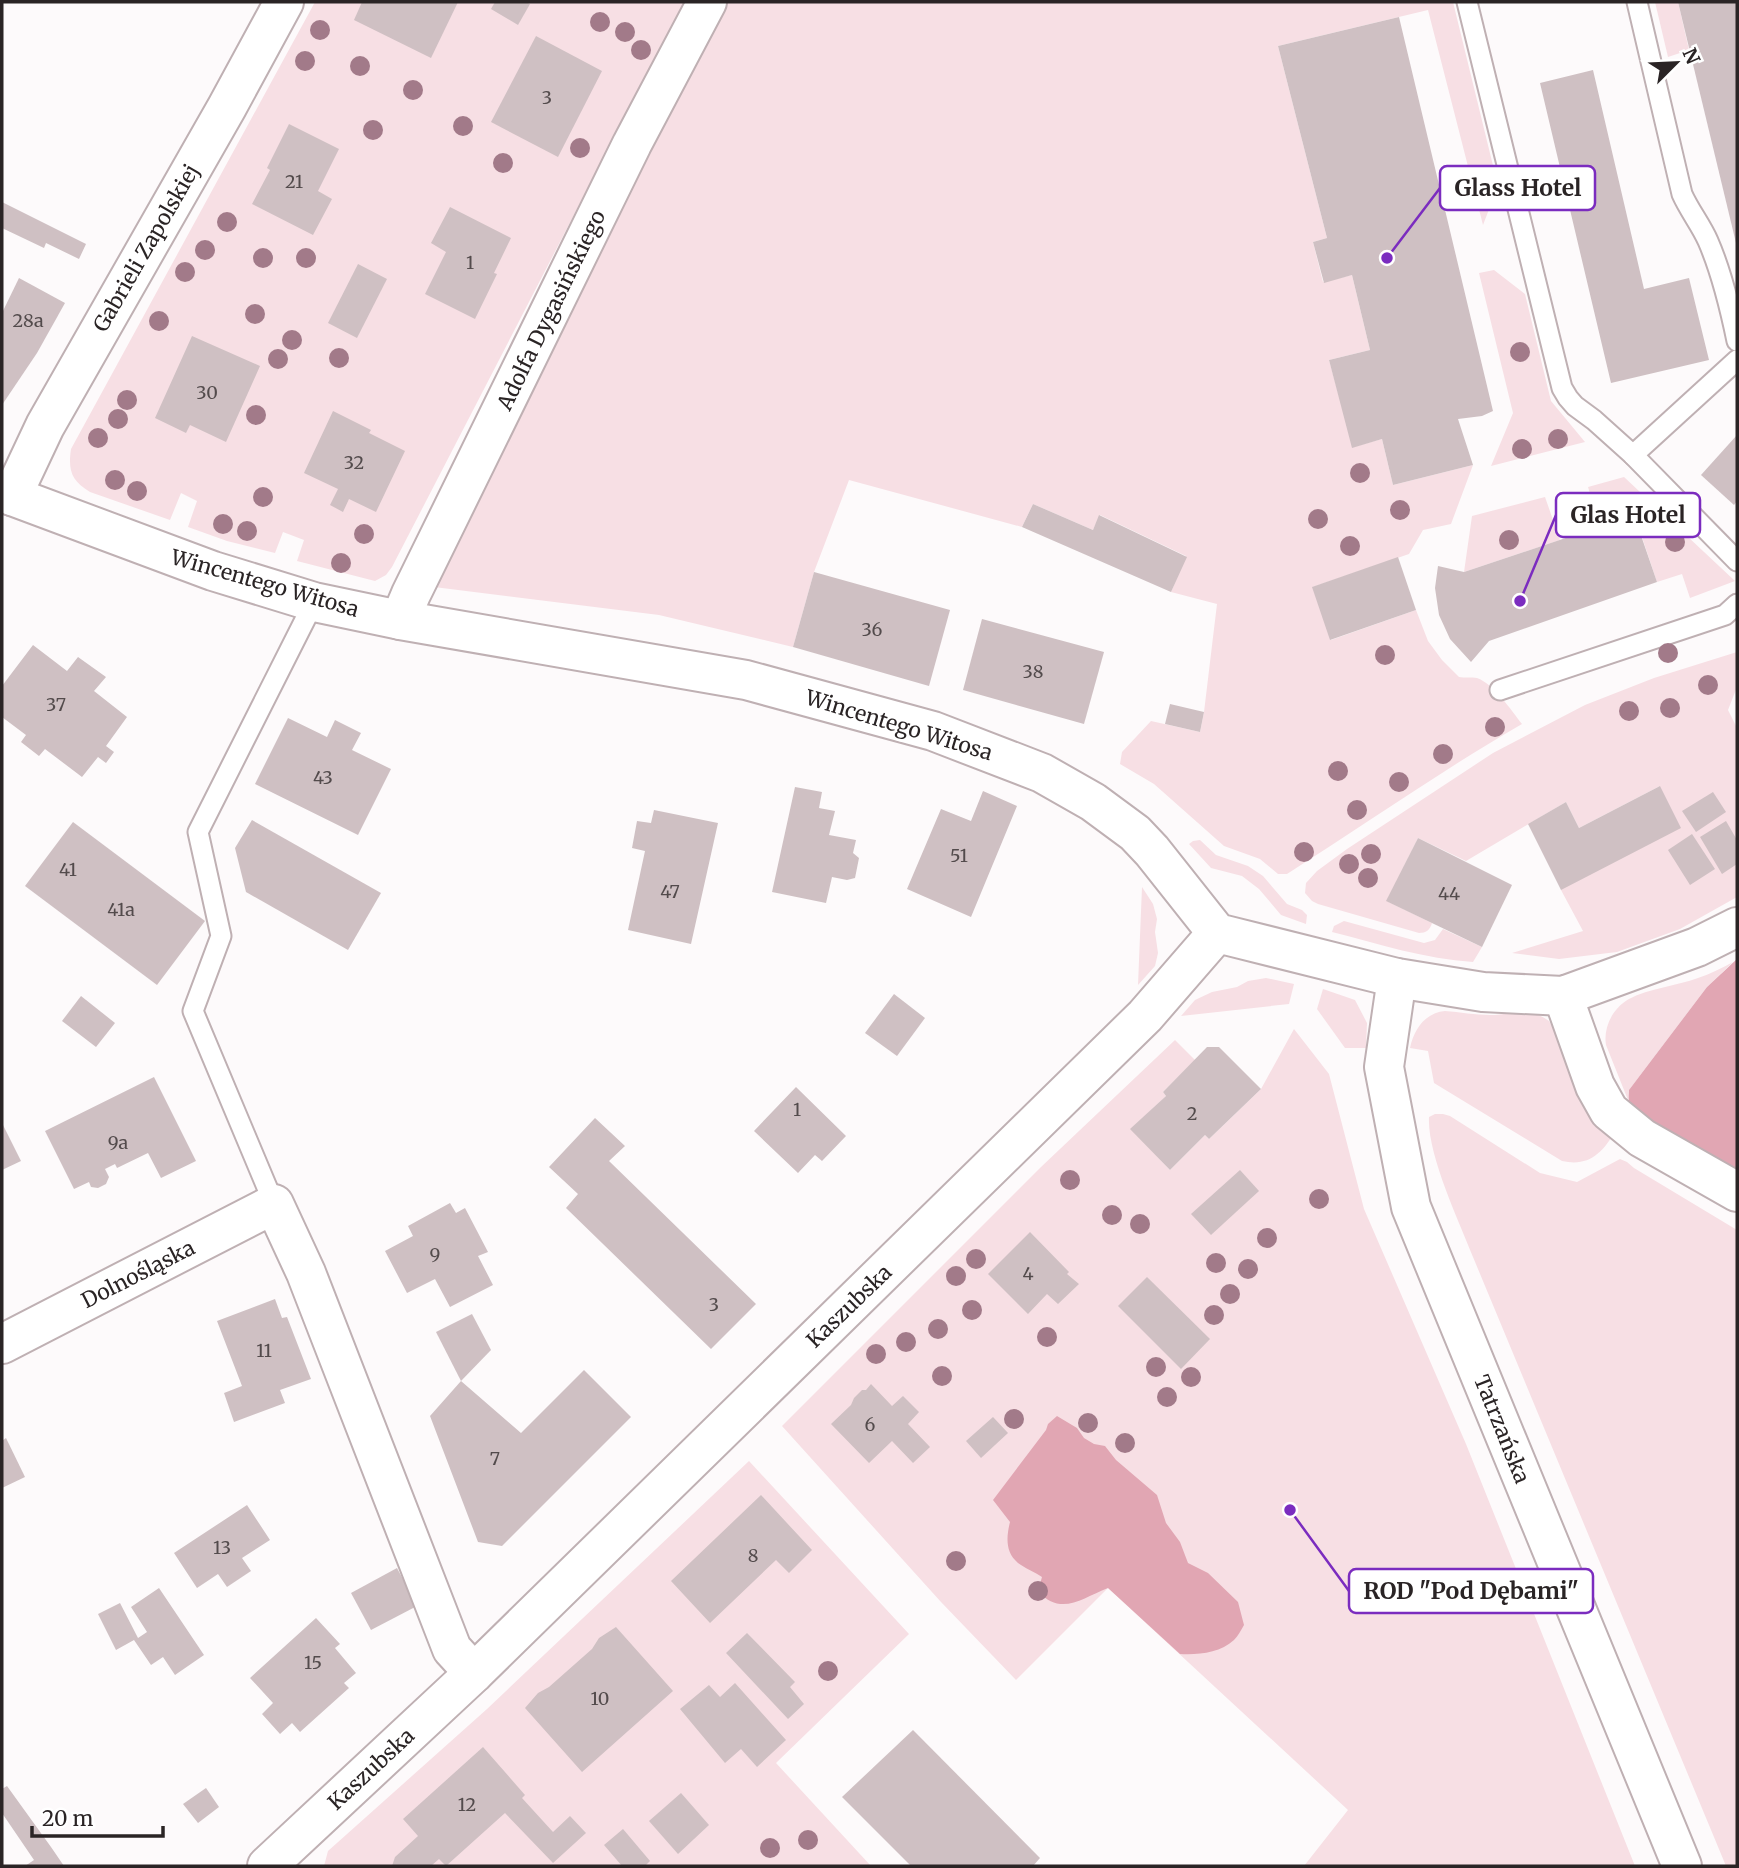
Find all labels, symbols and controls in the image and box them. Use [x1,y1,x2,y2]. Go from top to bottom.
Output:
north arrow [1641,28,1711,98]
text: N [1678,44,1706,68]
house number: 3 [542,86,552,109]
street label: Gabrieli Zapolskiej [87,159,205,337]
callout: Glass Hotel [1440,166,1595,210]
house number: 21 [285,170,303,193]
text: Glass Hotel [1455,173,1582,202]
street label: Adolfa Dygasińskiego [490,206,611,415]
house number: 1 [466,251,474,274]
house number: 28a [12,309,44,332]
house number: 30 [196,381,218,404]
house number: 32 [344,451,364,474]
callout: Glas Hotel [1556,493,1700,537]
text: Glas Hotel [1570,500,1686,529]
street label: Wincentego Witosa [167,543,362,623]
house number: 36 [862,618,883,641]
house number: 38 [1023,660,1043,683]
street label: Wincentego Witosa [801,683,996,766]
house number: 37 [46,693,66,716]
house number: 43 [313,766,333,789]
house number: 51 [950,844,968,867]
house number: 41 [59,858,77,881]
house number: 47 [660,880,680,903]
house number: 44 [1438,882,1460,905]
house number: 41a [107,898,135,921]
house number: 1 [793,1098,801,1121]
house number: 2 [1187,1102,1197,1125]
house number: 9a [108,1131,129,1154]
street label: Dolnośląska [77,1234,199,1314]
house number: 9 [430,1243,440,1266]
street label: Kaszubska [801,1259,897,1353]
house number: 4 [1022,1262,1034,1285]
house number: 3 [709,1293,719,1316]
house number: 11 [256,1339,272,1362]
street label: Tatrzańska [1468,1371,1536,1487]
house number: 6 [865,1413,876,1436]
house number: 7 [490,1447,500,1470]
house number: 13 [213,1536,231,1559]
house number: 8 [748,1544,758,1567]
callout: ROD "Pod Dębami" [1349,1569,1593,1613]
text: ROD "Pod Dębami" [1363,1576,1579,1605]
house number: 15 [304,1651,322,1674]
house number: 10 [591,1687,609,1710]
street label: Kaszubska [322,1722,420,1816]
house number: 12 [458,1793,476,1816]
scale bar [32,1794,163,1838]
text: 20 m [42,1805,94,1832]

